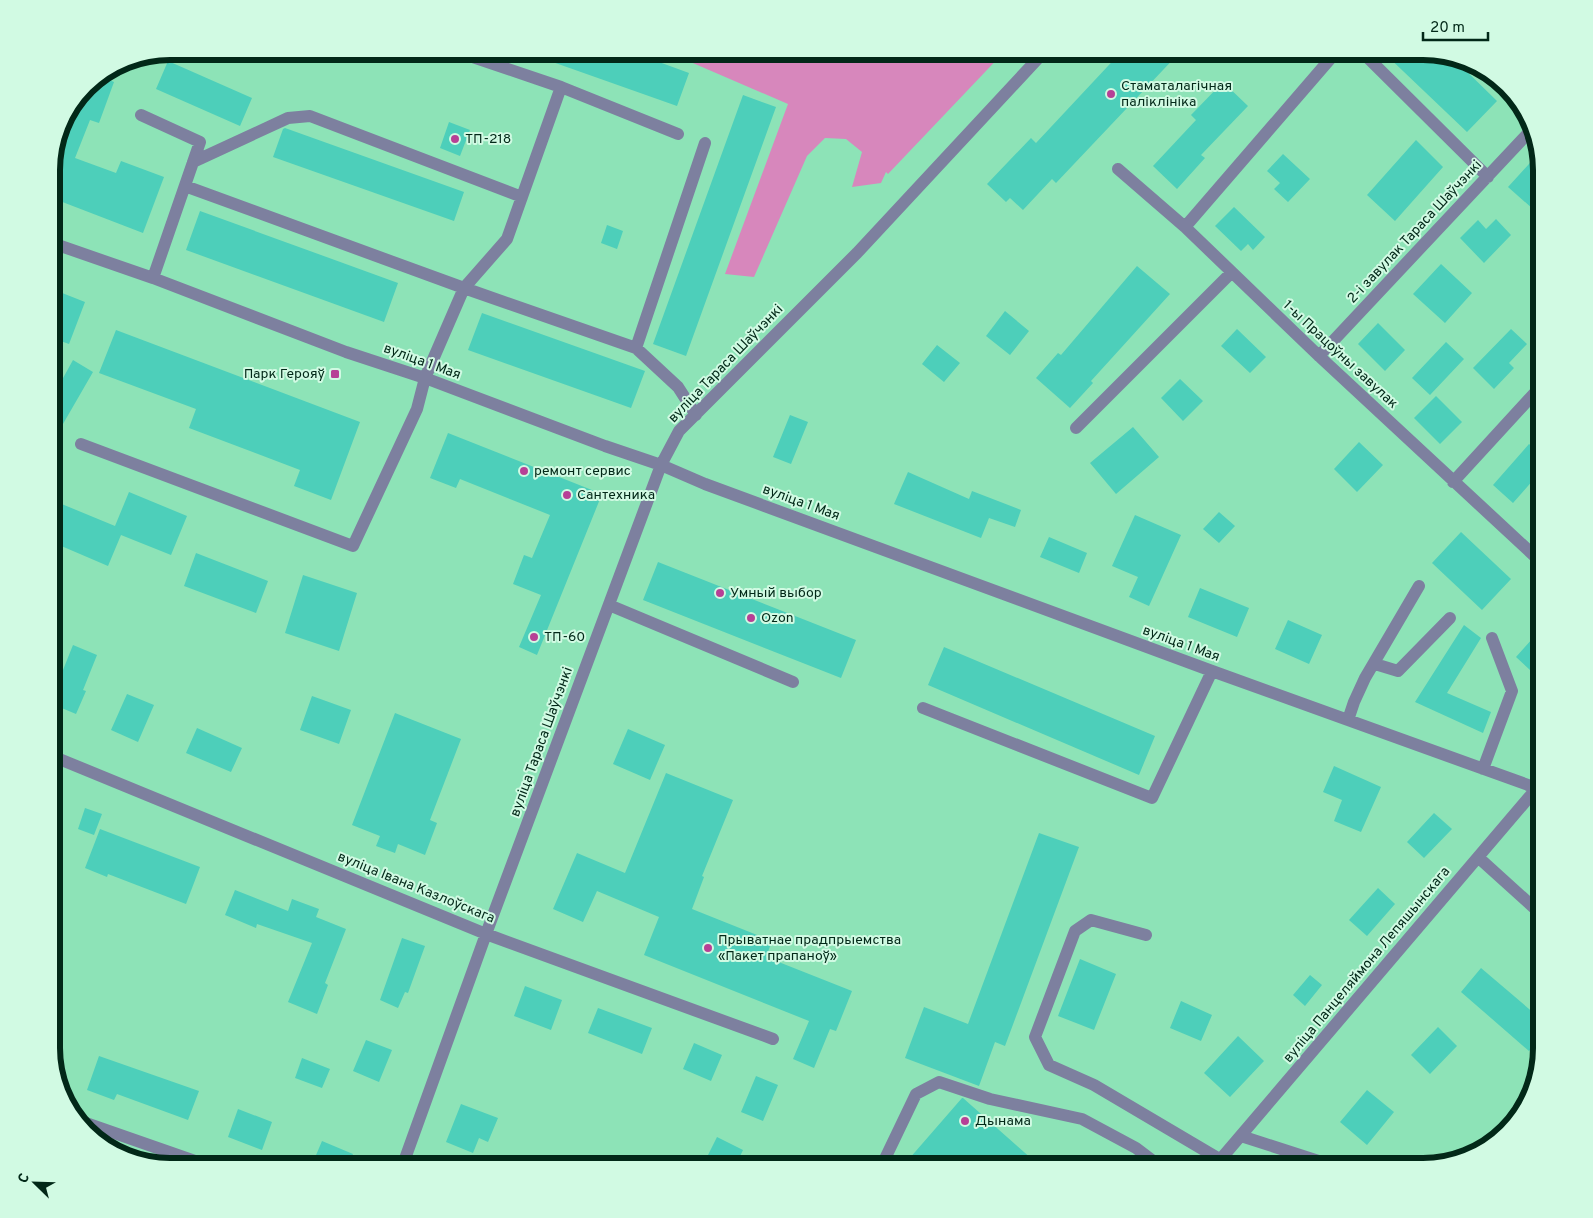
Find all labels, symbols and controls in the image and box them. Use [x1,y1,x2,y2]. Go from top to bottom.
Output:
scale bar [1423,10,1488,42]
text: 20 m [1430,19,1465,38]
place label: Стаматалагічная паліклініка [1121,78,1232,111]
marker: Стаматалагічная паліклініка [1105,88,1117,100]
place label: ТП-218 [465,131,511,148]
marker: ТП-218 [449,133,461,145]
street label: 2-і завулак Тараса Шаўчэнкі [1344,157,1486,307]
street label: 1-ы Працоўны завулак [1279,297,1401,413]
street label: вуліца Тараса Шаўчэнкі [665,301,787,427]
street label: вуліца 1 Мая [381,340,463,384]
place label: Парк Герояў [244,366,325,383]
marker: Парк Герояў [329,368,341,380]
place label: ремонт сервис [534,463,631,480]
marker: ремонт сервис [518,465,530,477]
street label: вуліца 1 Мая [760,481,842,525]
place label: Сантехника [577,487,655,504]
marker: Сантехника [561,489,573,501]
place label: Умный выбор [730,585,822,602]
marker: Умный выбор [714,587,726,599]
place label: Ozon [761,610,794,627]
marker: Ozon [745,612,757,624]
street label: вуліца 1 Мая [1140,622,1222,666]
place label: ТП-60 [544,629,585,646]
marker: ТП-60 [528,631,540,643]
street label: вуліца Тараса Шаўчэнкі [507,665,577,819]
street label: вуліца Івана Казлоўскага [335,849,497,927]
street label: вуліца Панцеляймона Лепяшынскага [1280,864,1454,1066]
place label: Прыватнае прадпрыемства «Пакет прапаноў» [718,932,901,965]
marker: Прыватнае прадпрыемства «Пакет прапаноў» [702,942,714,954]
place label: Дынама [975,1113,1031,1130]
marker: Дынама [959,1115,971,1127]
north arrow [10,1158,60,1208]
text: С [15,1171,34,1186]

